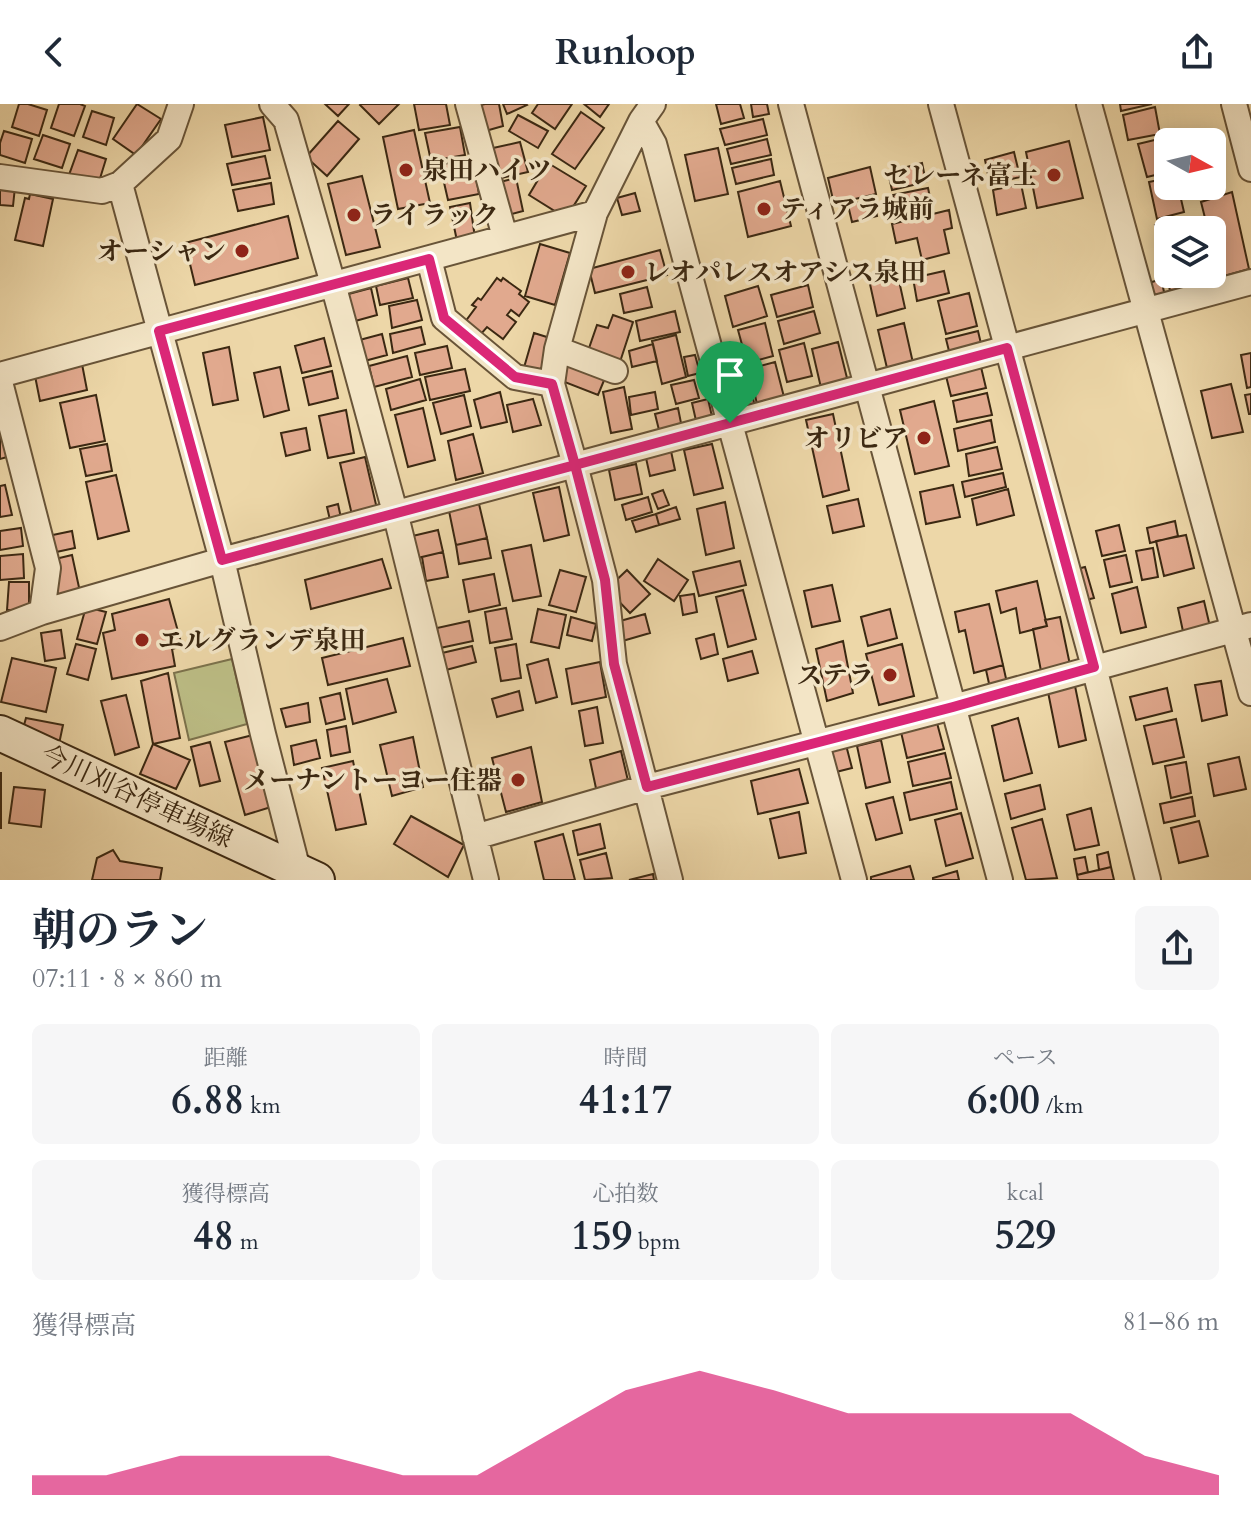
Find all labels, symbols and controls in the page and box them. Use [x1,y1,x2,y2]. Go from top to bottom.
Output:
text: Runloop [555,28,696,77]
icon: back [32,30,76,74]
icon: share [1175,30,1219,74]
north arrow [1154,128,1226,200]
map controls [1154,128,1226,288]
place label: 泉田ハイツ [422,153,552,188]
place label: セレーネ富士 [883,158,1038,193]
marker: 泉田ハイツ [397,161,415,179]
marker: セレーネ富士 [1045,166,1063,184]
place label: ティアラ城前 [780,192,934,227]
place label: ライラック [370,198,499,233]
marker: ティアラ城前 [755,200,773,218]
marker: ライラック [345,206,363,224]
button: layers [1154,216,1226,288]
place label: オーシャン [97,234,226,269]
marker: オーシャン [233,242,251,260]
place label: レオパレスオアシス泉田 [644,255,926,290]
marker: レオパレスオアシス泉田 [619,263,637,281]
pin [696,341,764,423]
icon: arrive [708,353,752,397]
place label: オリビア [804,421,908,456]
marker: オリビア [915,429,933,447]
place label: エルグランデ泉田 [158,623,365,658]
marker: エルグランデ泉田 [133,631,151,649]
place label: ステラ [797,658,874,693]
marker: ステラ [881,666,899,684]
street label: 今川刈谷停車場線 [35,737,238,856]
place label: メーナントーヨー住器 [243,763,502,798]
marker: メーナントーヨー住器 [509,771,527,789]
text: 朝のラン [32,901,208,961]
button: share [1135,906,1219,990]
text: 07:11 · 8 × 860 m [32,961,222,996]
text: 距離 [204,1043,248,1073]
text: 時間 [603,1043,648,1073]
text: ペース [993,1043,1058,1073]
text: 6.88 [171,1073,244,1128]
text: 41:17 [579,1073,672,1128]
text: 6:00 [967,1073,1040,1128]
text: km [244,1091,281,1121]
text: /km [1040,1091,1083,1121]
text: kcal [1007,1178,1044,1208]
text: 獲得標高 [182,1179,270,1209]
text: 心拍数 [592,1179,659,1209]
text: 529 [994,1208,1056,1263]
text: 48 [193,1209,234,1264]
text: 159 [571,1209,632,1264]
text: m [234,1227,259,1257]
text: bpm [632,1227,680,1257]
text: 81–86 m [1122,1304,1219,1339]
text: 獲得標高 [32,1308,136,1343]

